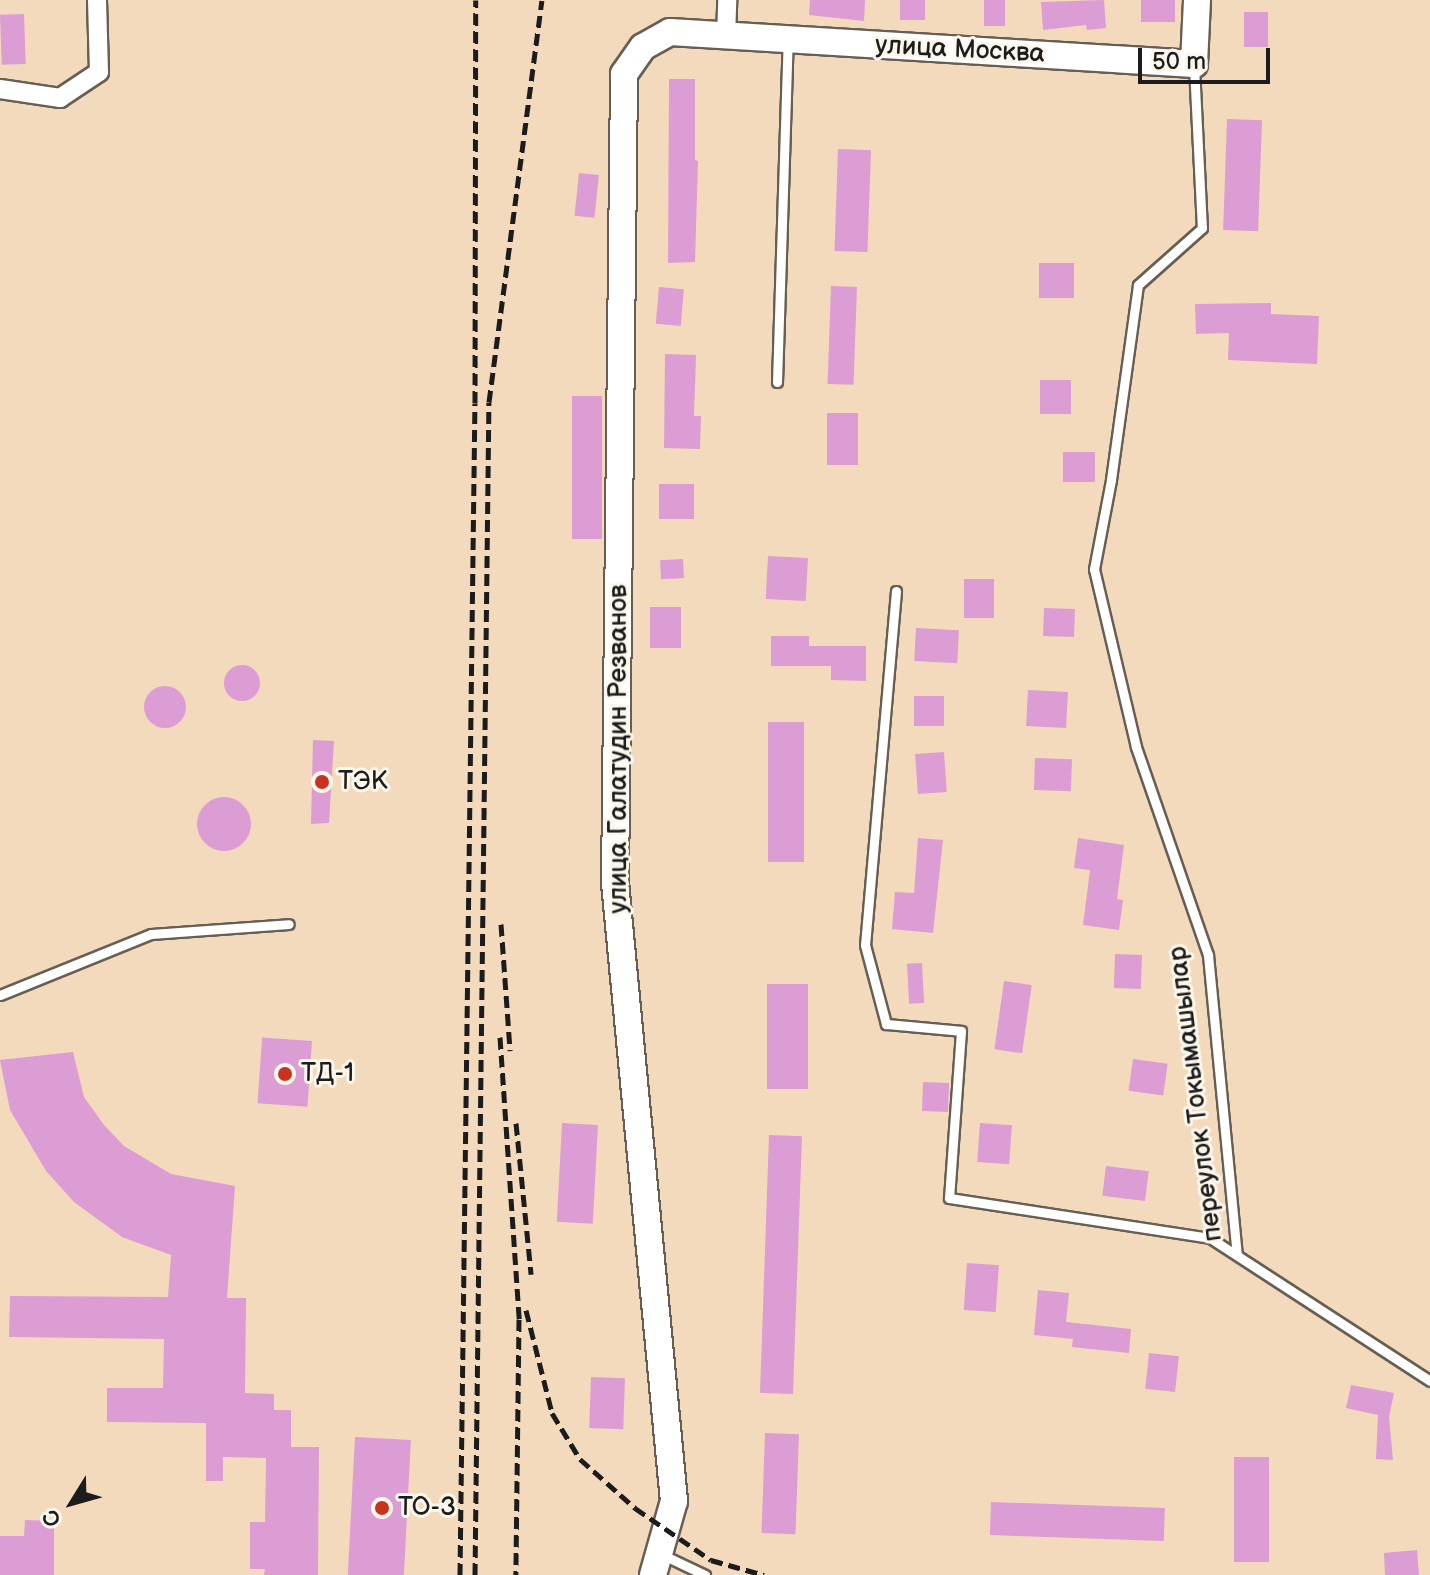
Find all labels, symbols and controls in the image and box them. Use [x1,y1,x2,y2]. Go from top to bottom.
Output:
street label: улица Москва [874,30,1046,70]
scale bar [1142,32,1274,82]
text: 50 m [1152,47,1206,76]
street label: улица Галатудин Резванов [603,584,635,914]
place label: ТЭК [338,766,388,798]
marker: ТЭК [313,773,331,791]
street label: переулок Токымашылар [1162,945,1230,1243]
place label: ТД-1 [301,1058,354,1090]
marker: ТД-1 [276,1065,294,1083]
north arrow [32,1463,112,1543]
place label: ТО-3 [398,1492,456,1524]
marker: ТО-3 [373,1499,391,1517]
text: С [37,1504,68,1532]

